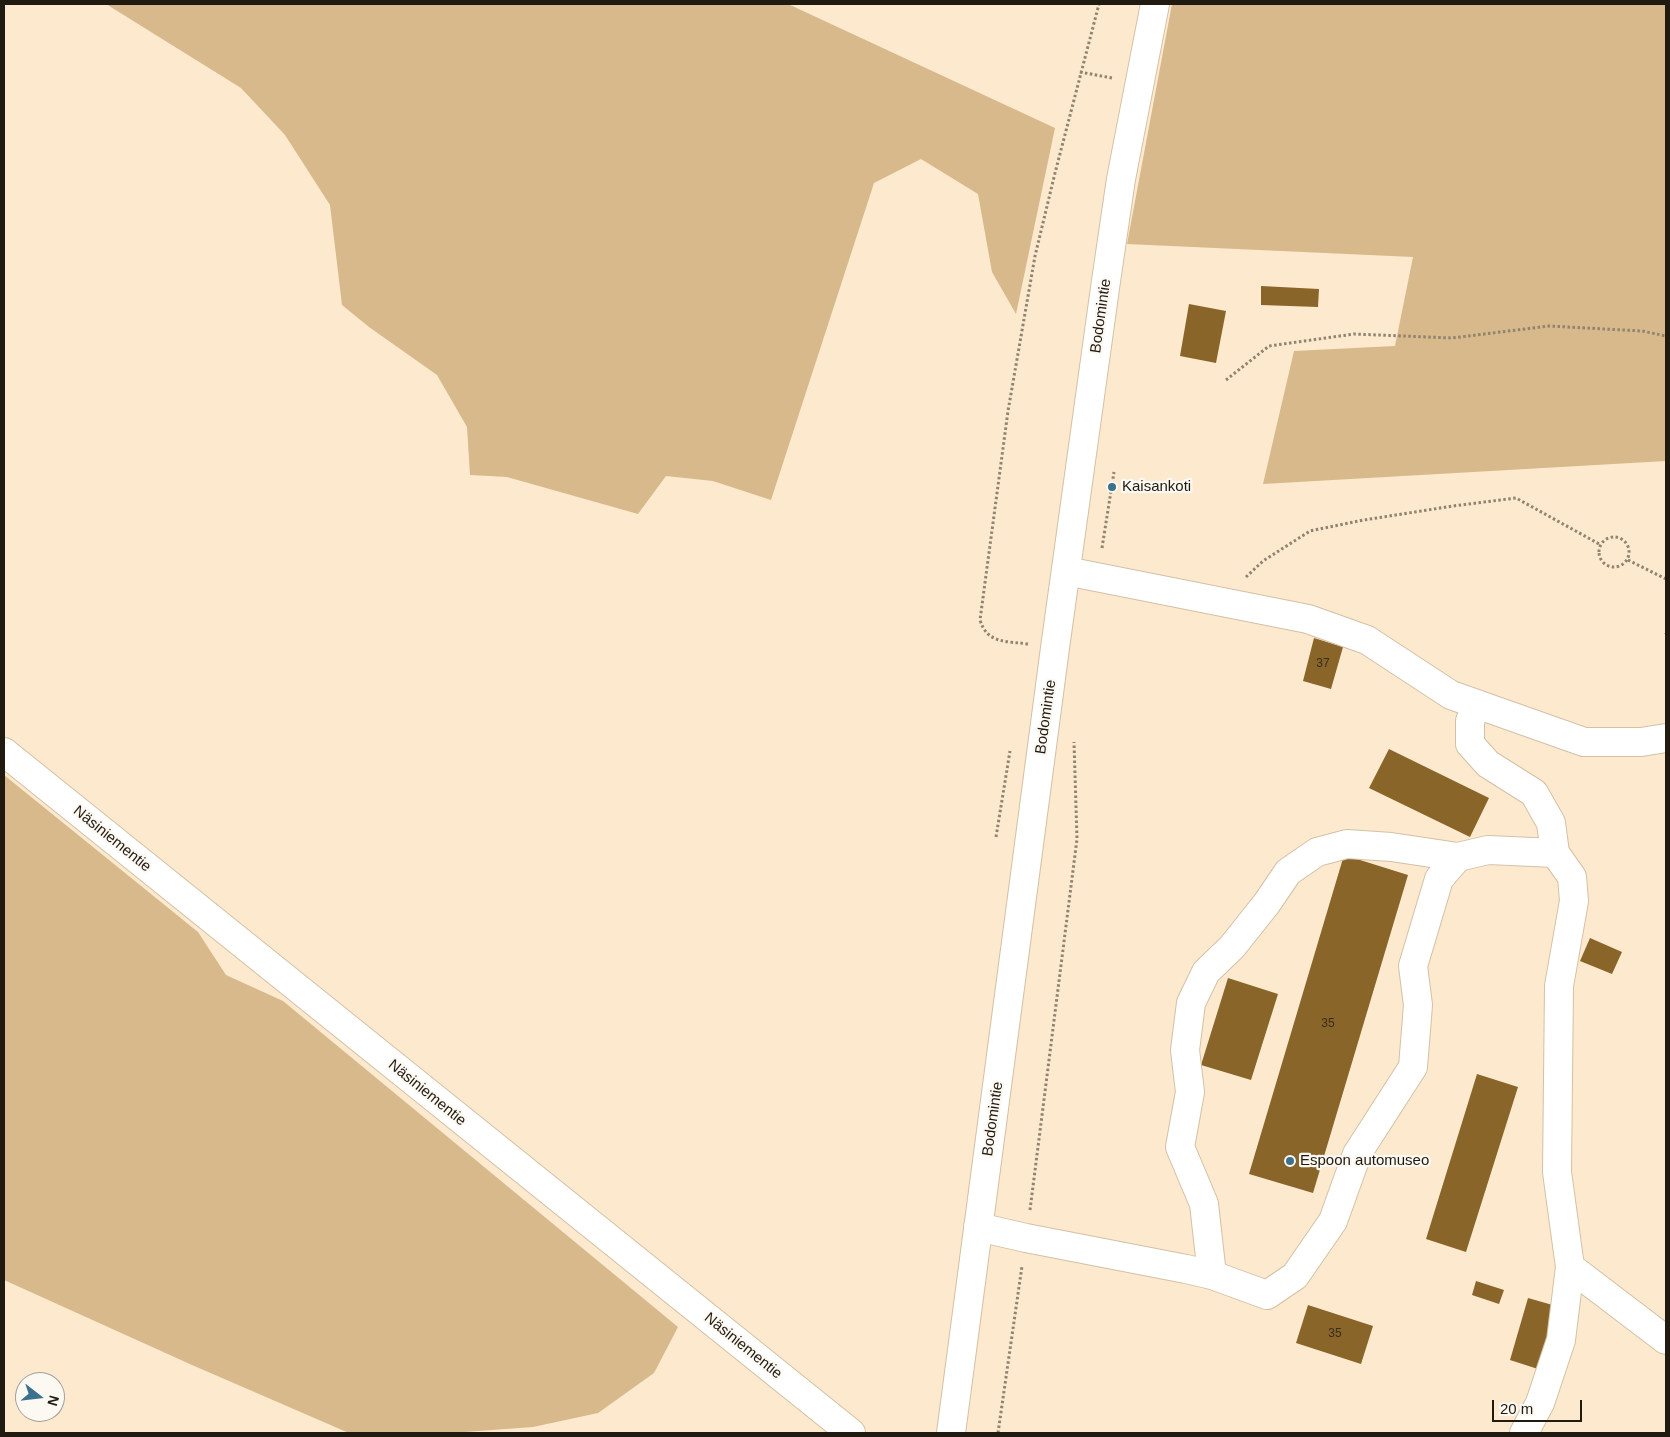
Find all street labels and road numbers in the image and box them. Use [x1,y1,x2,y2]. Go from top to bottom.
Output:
street label: Bodomintie [1087,278,1115,354]
street label: Bodomintie [1032,679,1060,755]
street label: Näsiniementie [69,802,155,876]
street label: Näsiniementie [384,1056,470,1130]
street label: Bodomintie [979,1081,1007,1157]
street label: Näsiniementie [700,1309,786,1383]

